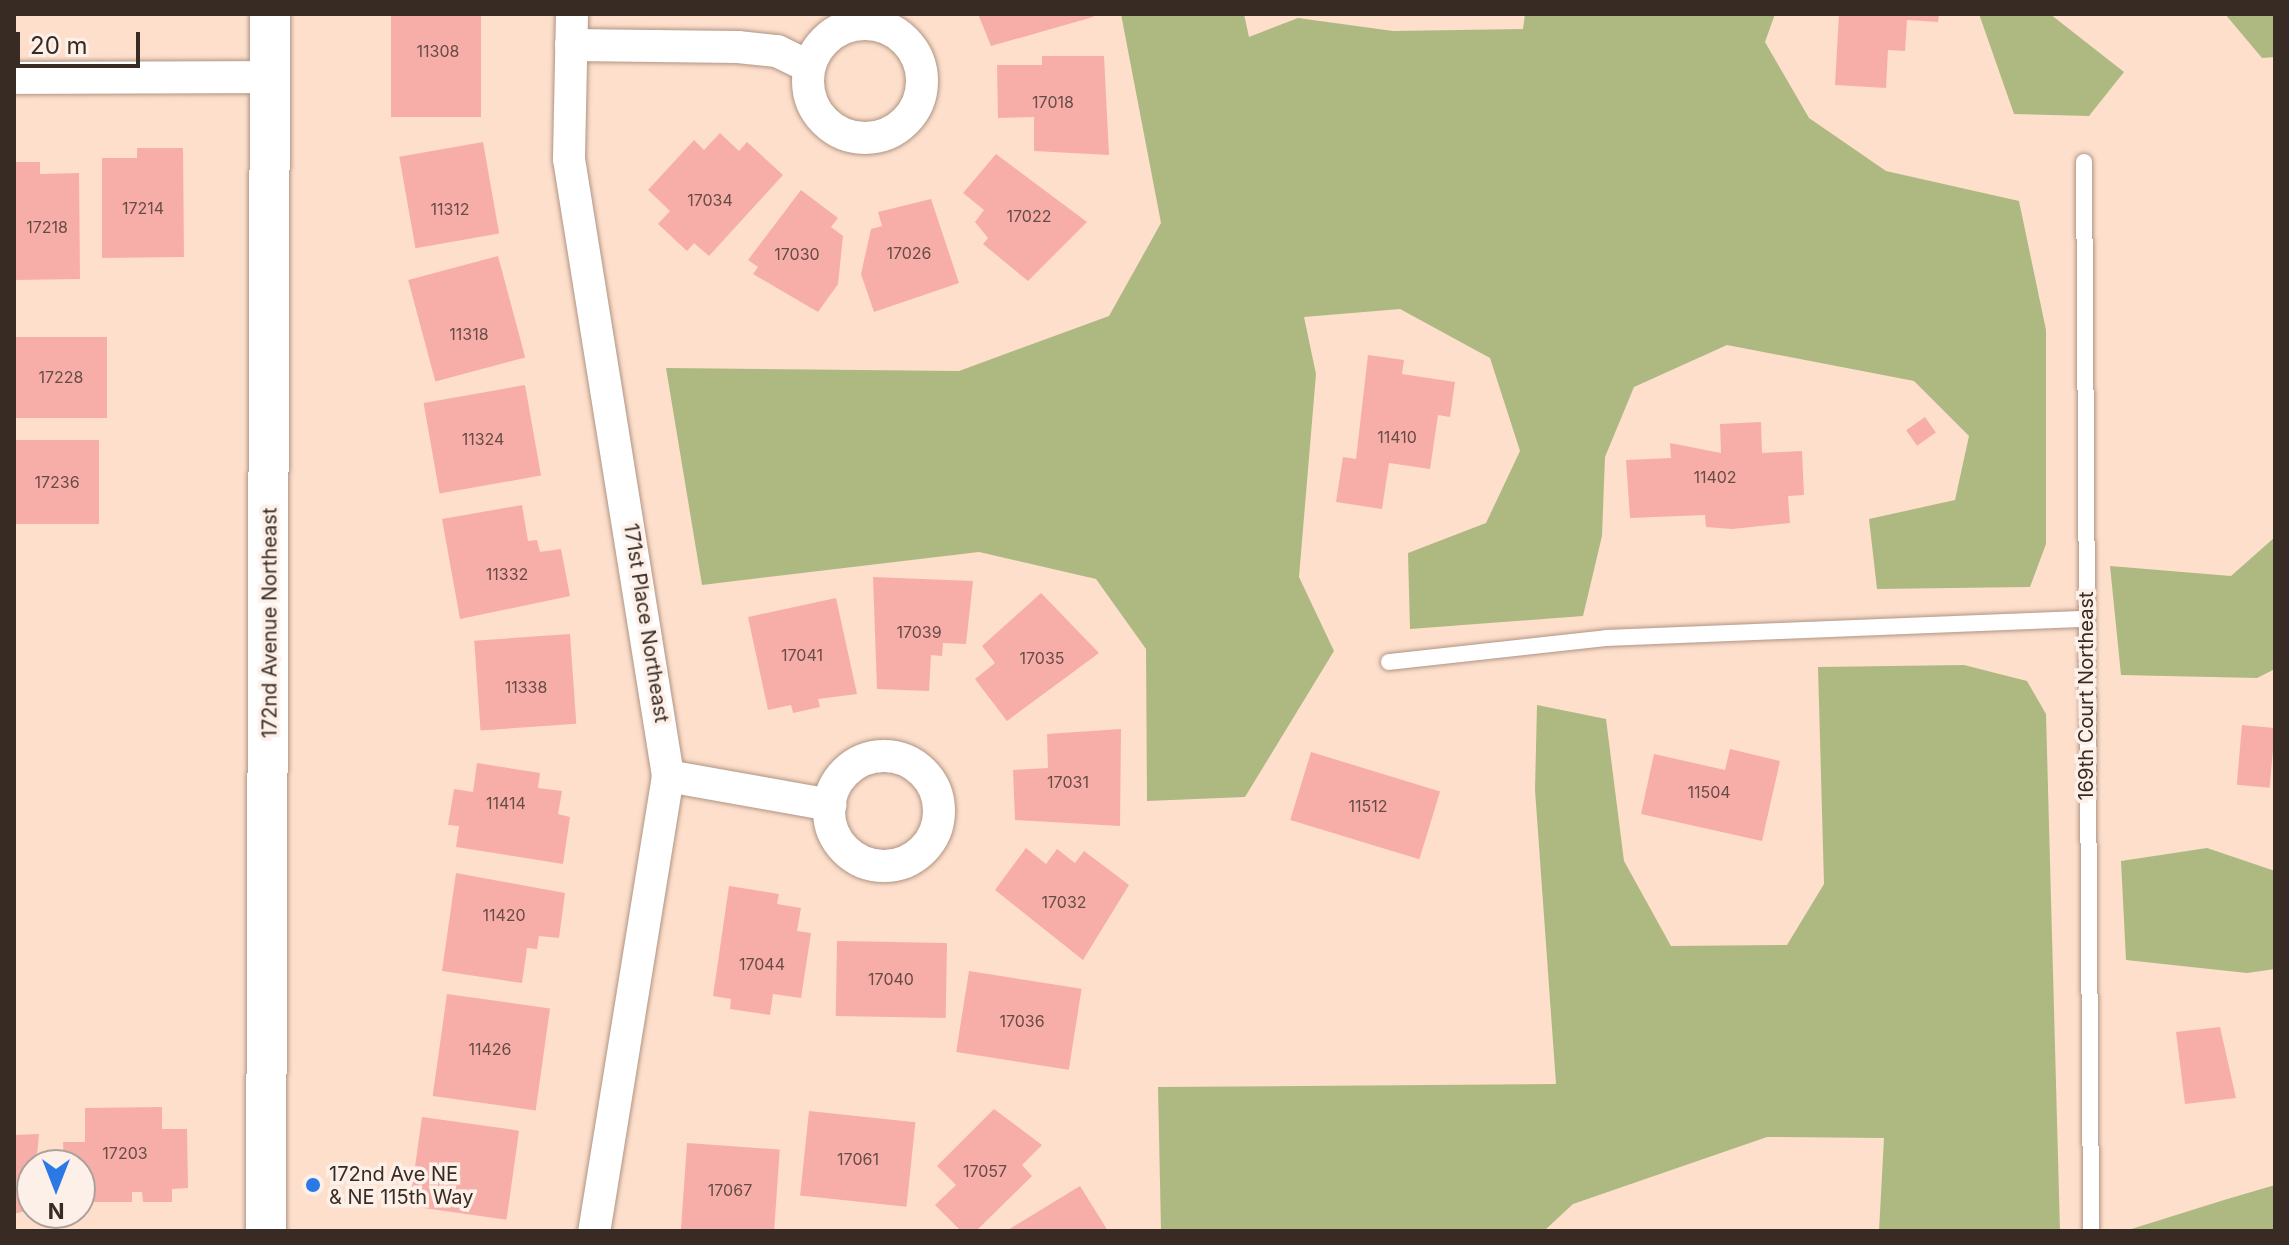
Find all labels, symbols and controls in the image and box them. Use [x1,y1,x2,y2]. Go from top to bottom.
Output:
scale bar [20,16,144,66]
text: 20 m [30,31,88,60]
house number: 11308 [417,41,459,61]
house number: 17018 [1032,92,1074,112]
house number: 17034 [687,190,733,210]
house number: 17214 [122,198,164,218]
house number: 11312 [430,199,470,219]
house number: 17022 [1007,206,1051,226]
house number: 17218 [26,217,68,237]
house number: 17026 [886,243,932,263]
house number: 17030 [774,244,820,264]
house number: 11318 [449,324,489,344]
house number: 17228 [39,367,83,387]
house number: 11410 [1377,427,1417,447]
house number: 11324 [462,429,504,449]
house number: 11402 [1693,467,1737,487]
house number: 17236 [34,472,80,492]
street label: 172nd Avenue Northeast [258,508,282,738]
street label: 171st Place Northeast [618,522,674,724]
house number: 11332 [486,564,528,584]
street label: 169th Court Northeast [2074,591,2098,801]
house number: 17039 [896,622,942,642]
house number: 17041 [781,645,823,665]
house number: 17035 [1019,648,1065,668]
house number: 11338 [505,677,547,697]
house number: 17031 [1047,772,1089,792]
house number: 11504 [1687,782,1731,802]
house number: 11414 [486,793,526,813]
house number: 11512 [1348,796,1388,816]
house number: 17032 [1041,892,1087,912]
house number: 11420 [482,905,526,925]
house number: 17044 [739,954,785,974]
house number: 17040 [868,969,914,989]
house number: 17036 [999,1011,1045,1031]
house number: 11426 [468,1039,512,1059]
house number: 17203 [102,1143,148,1163]
north arrow [16,1149,96,1229]
house number: 17061 [837,1149,879,1169]
house number: 17057 [963,1161,1007,1181]
place label: 172nd Ave NE & NE 115th Way [329,1162,474,1209]
marker: 172nd Ave NE & NE 115th Way [304,1176,322,1194]
house number: 17067 [708,1180,752,1200]
text: N [48,1198,64,1224]

